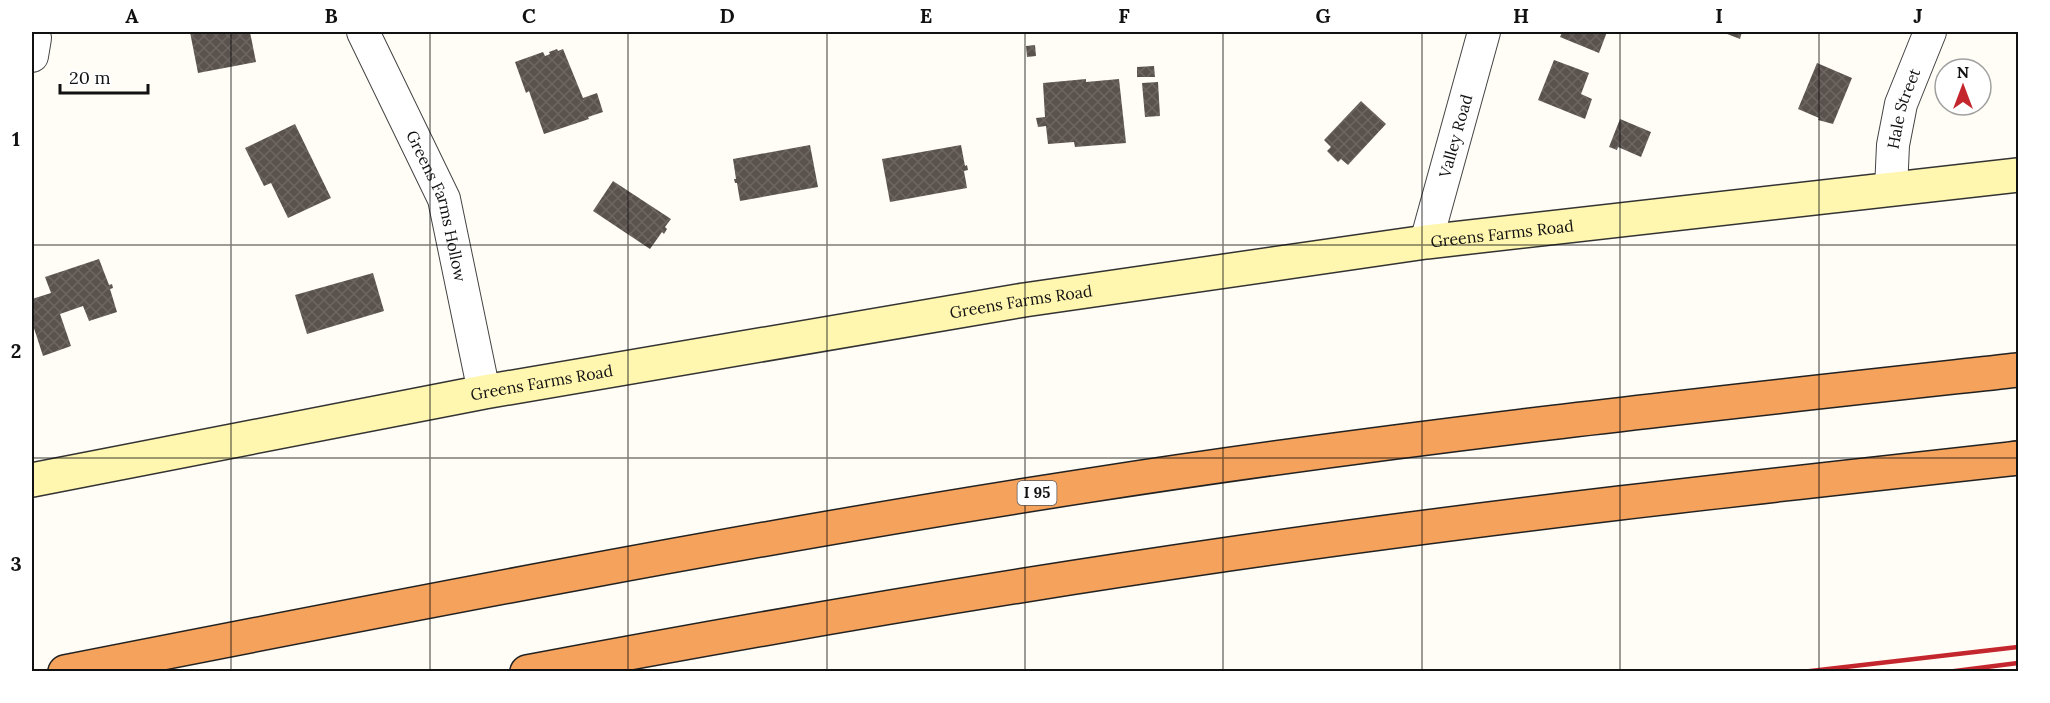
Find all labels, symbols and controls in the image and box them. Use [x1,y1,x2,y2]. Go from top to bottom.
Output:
text: A [125,3,139,28]
text: B [324,3,338,28]
text: C [522,3,536,28]
text: D [719,3,735,28]
text: E [920,3,932,28]
text: F [1118,3,1130,28]
text: G [1315,3,1331,28]
text: H [1513,3,1529,28]
text: I [1715,3,1723,28]
text: J [1913,3,1923,28]
scale bar [60,57,148,95]
north arrow [1933,57,1993,117]
text: N [1957,62,1969,82]
street label: Hale Street [1882,64,1925,151]
text: 20 m [69,66,111,89]
street label: Valley Road [1434,92,1476,181]
text: 1 [12,126,20,151]
street label: Greens Farms Hollow [402,127,471,283]
street label: Greens Farms Road [1429,215,1575,251]
street label: Greens Farms Road [948,280,1094,323]
text: 2 [11,338,21,363]
street label: Greens Farms Road [469,360,615,404]
road number: I 95 [1018,481,1056,505]
text: 3 [10,551,22,576]

